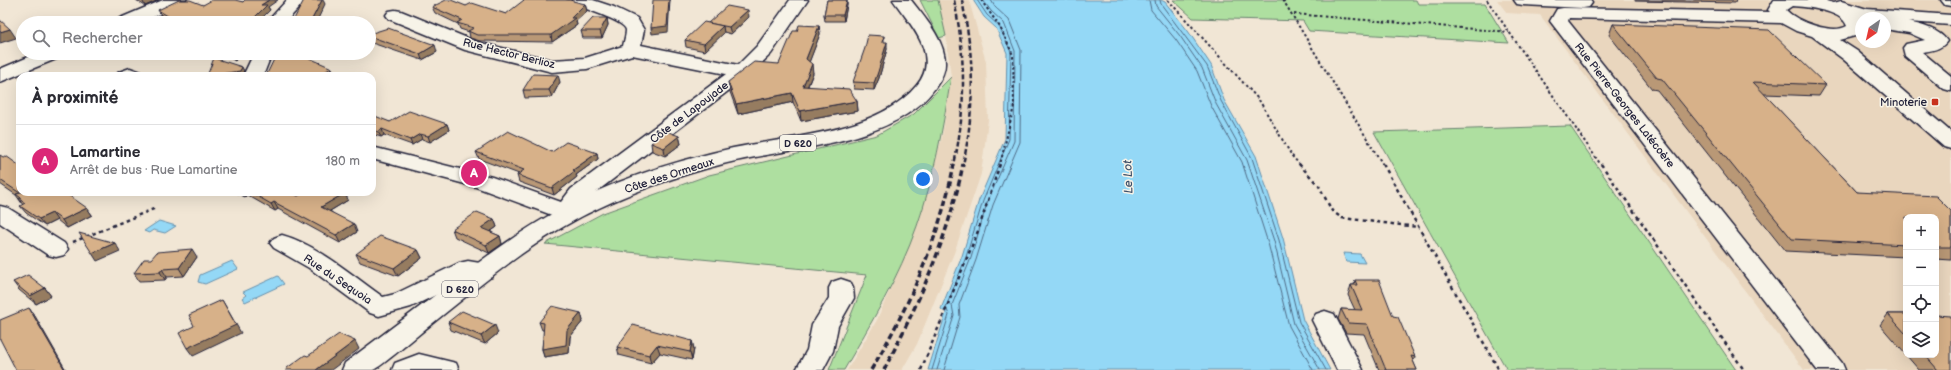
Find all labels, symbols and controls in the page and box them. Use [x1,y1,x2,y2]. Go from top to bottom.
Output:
north arrow [1855,12,1891,48]
search box [16,16,376,60]
icon: search [30,27,52,49]
text: Rechercher [62,29,142,48]
street label: Rue Hector Berlioz [461,36,557,71]
street label: Rue Pierre-Georges Latécoère [1572,40,1678,171]
street label: Côte de Lapoujade [648,78,731,146]
text: À proximité [32,88,118,108]
place label: Minoterie [1880,96,1927,109]
marker: Minoterie [1930,97,1940,107]
road number: D 620 [780,135,816,151]
text: Lamartine [70,143,140,162]
text: A [41,153,49,169]
text: 180 m [325,153,360,169]
street label: Côte des Ormeaux [623,155,715,196]
pin: A [461,158,487,188]
water label: Le Lot [1120,160,1137,194]
text: Arrêt de bus · Rue Lamartine [70,162,238,178]
your location [913,169,933,189]
map controls [1903,214,1939,358]
button: + [1903,214,1939,250]
button: − [1903,250,1939,286]
street label: Rue du Sequoia [301,252,374,307]
road number: D 620 [442,281,478,297]
button: locate [1903,286,1939,322]
button: layers [1903,322,1939,358]

